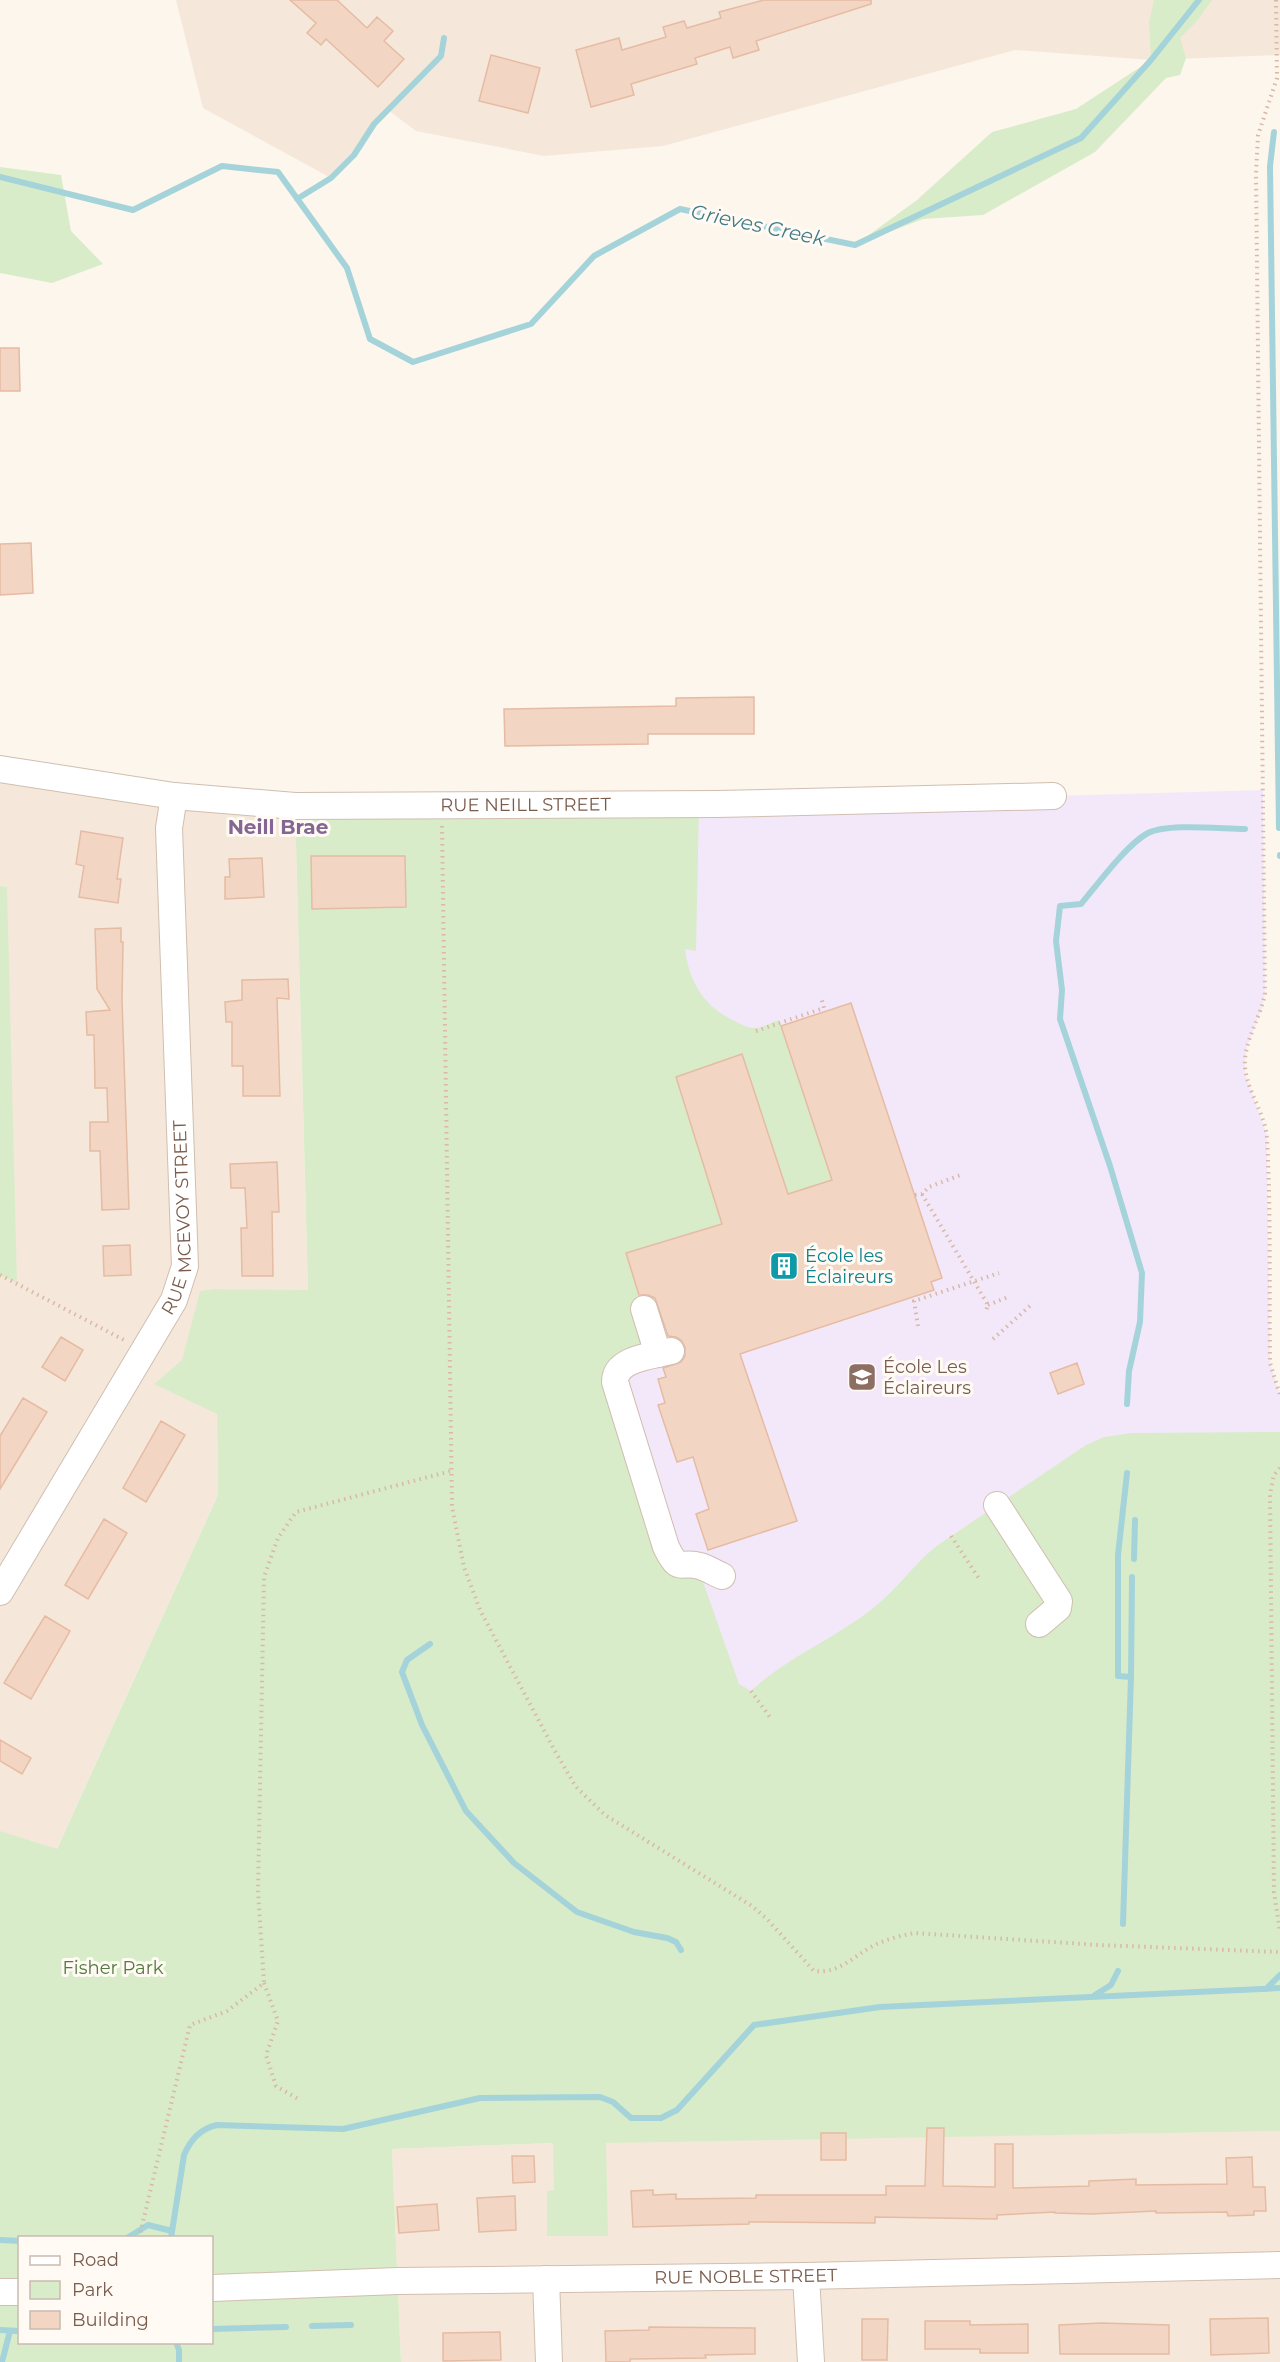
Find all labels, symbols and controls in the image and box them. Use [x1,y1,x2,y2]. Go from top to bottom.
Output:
water label: Grieves Creek [689,199,828,251]
street label: RUE NEILL STREET [440,793,612,816]
district label: Neill Brae [228,815,328,839]
street label: RUE MCEVOY STREET [157,1119,196,1319]
place label: École les Éclaireurs [805,1245,893,1288]
building icon: École les Éclaireurs [768,1250,800,1282]
place label: École Les Éclaireurs [883,1356,971,1399]
school or university icon: École Les Éclaireurs [846,1361,878,1393]
park label: Fisher Park [62,1957,164,1979]
legend [18,2236,213,2344]
text: Road [72,2249,119,2271]
street label: RUE NOBLE STREET [654,2264,838,2289]
text: Park [72,2279,113,2301]
text: Building [72,2309,149,2331]

